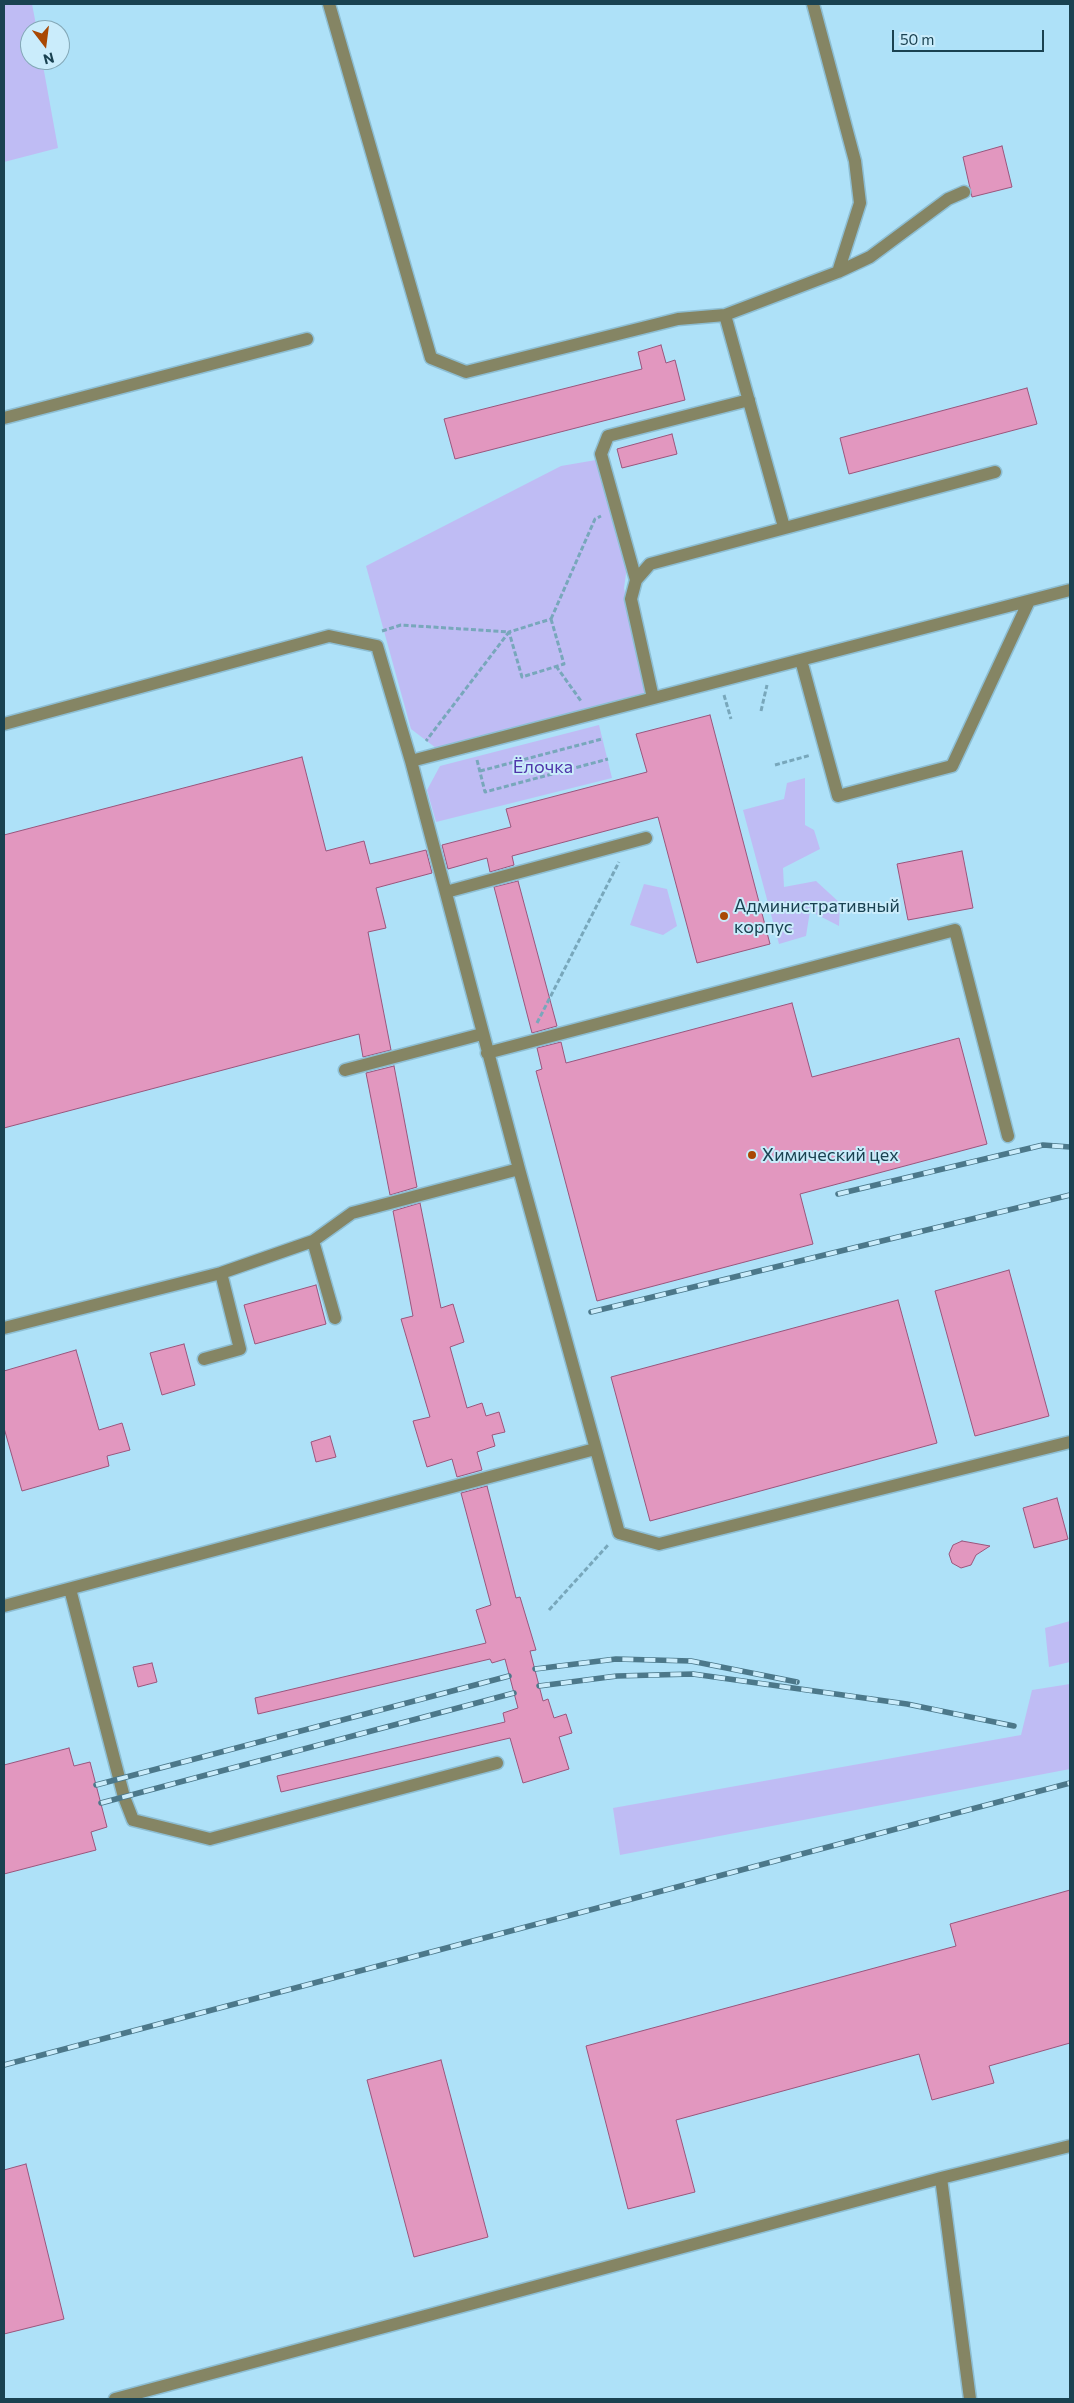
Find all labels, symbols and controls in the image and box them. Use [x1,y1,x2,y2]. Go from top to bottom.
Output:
north arrow [20,20,70,70]
scale bar [894,20,1046,52]
text: 50 m [900,30,934,48]
text: N [41,49,56,69]
park label: Ёлочка [513,756,573,778]
place label: Административный корпус [734,895,900,938]
marker: Административный корпус [718,910,730,922]
place label: Химический цех [762,1144,899,1166]
marker: Химический цех [746,1149,758,1161]

